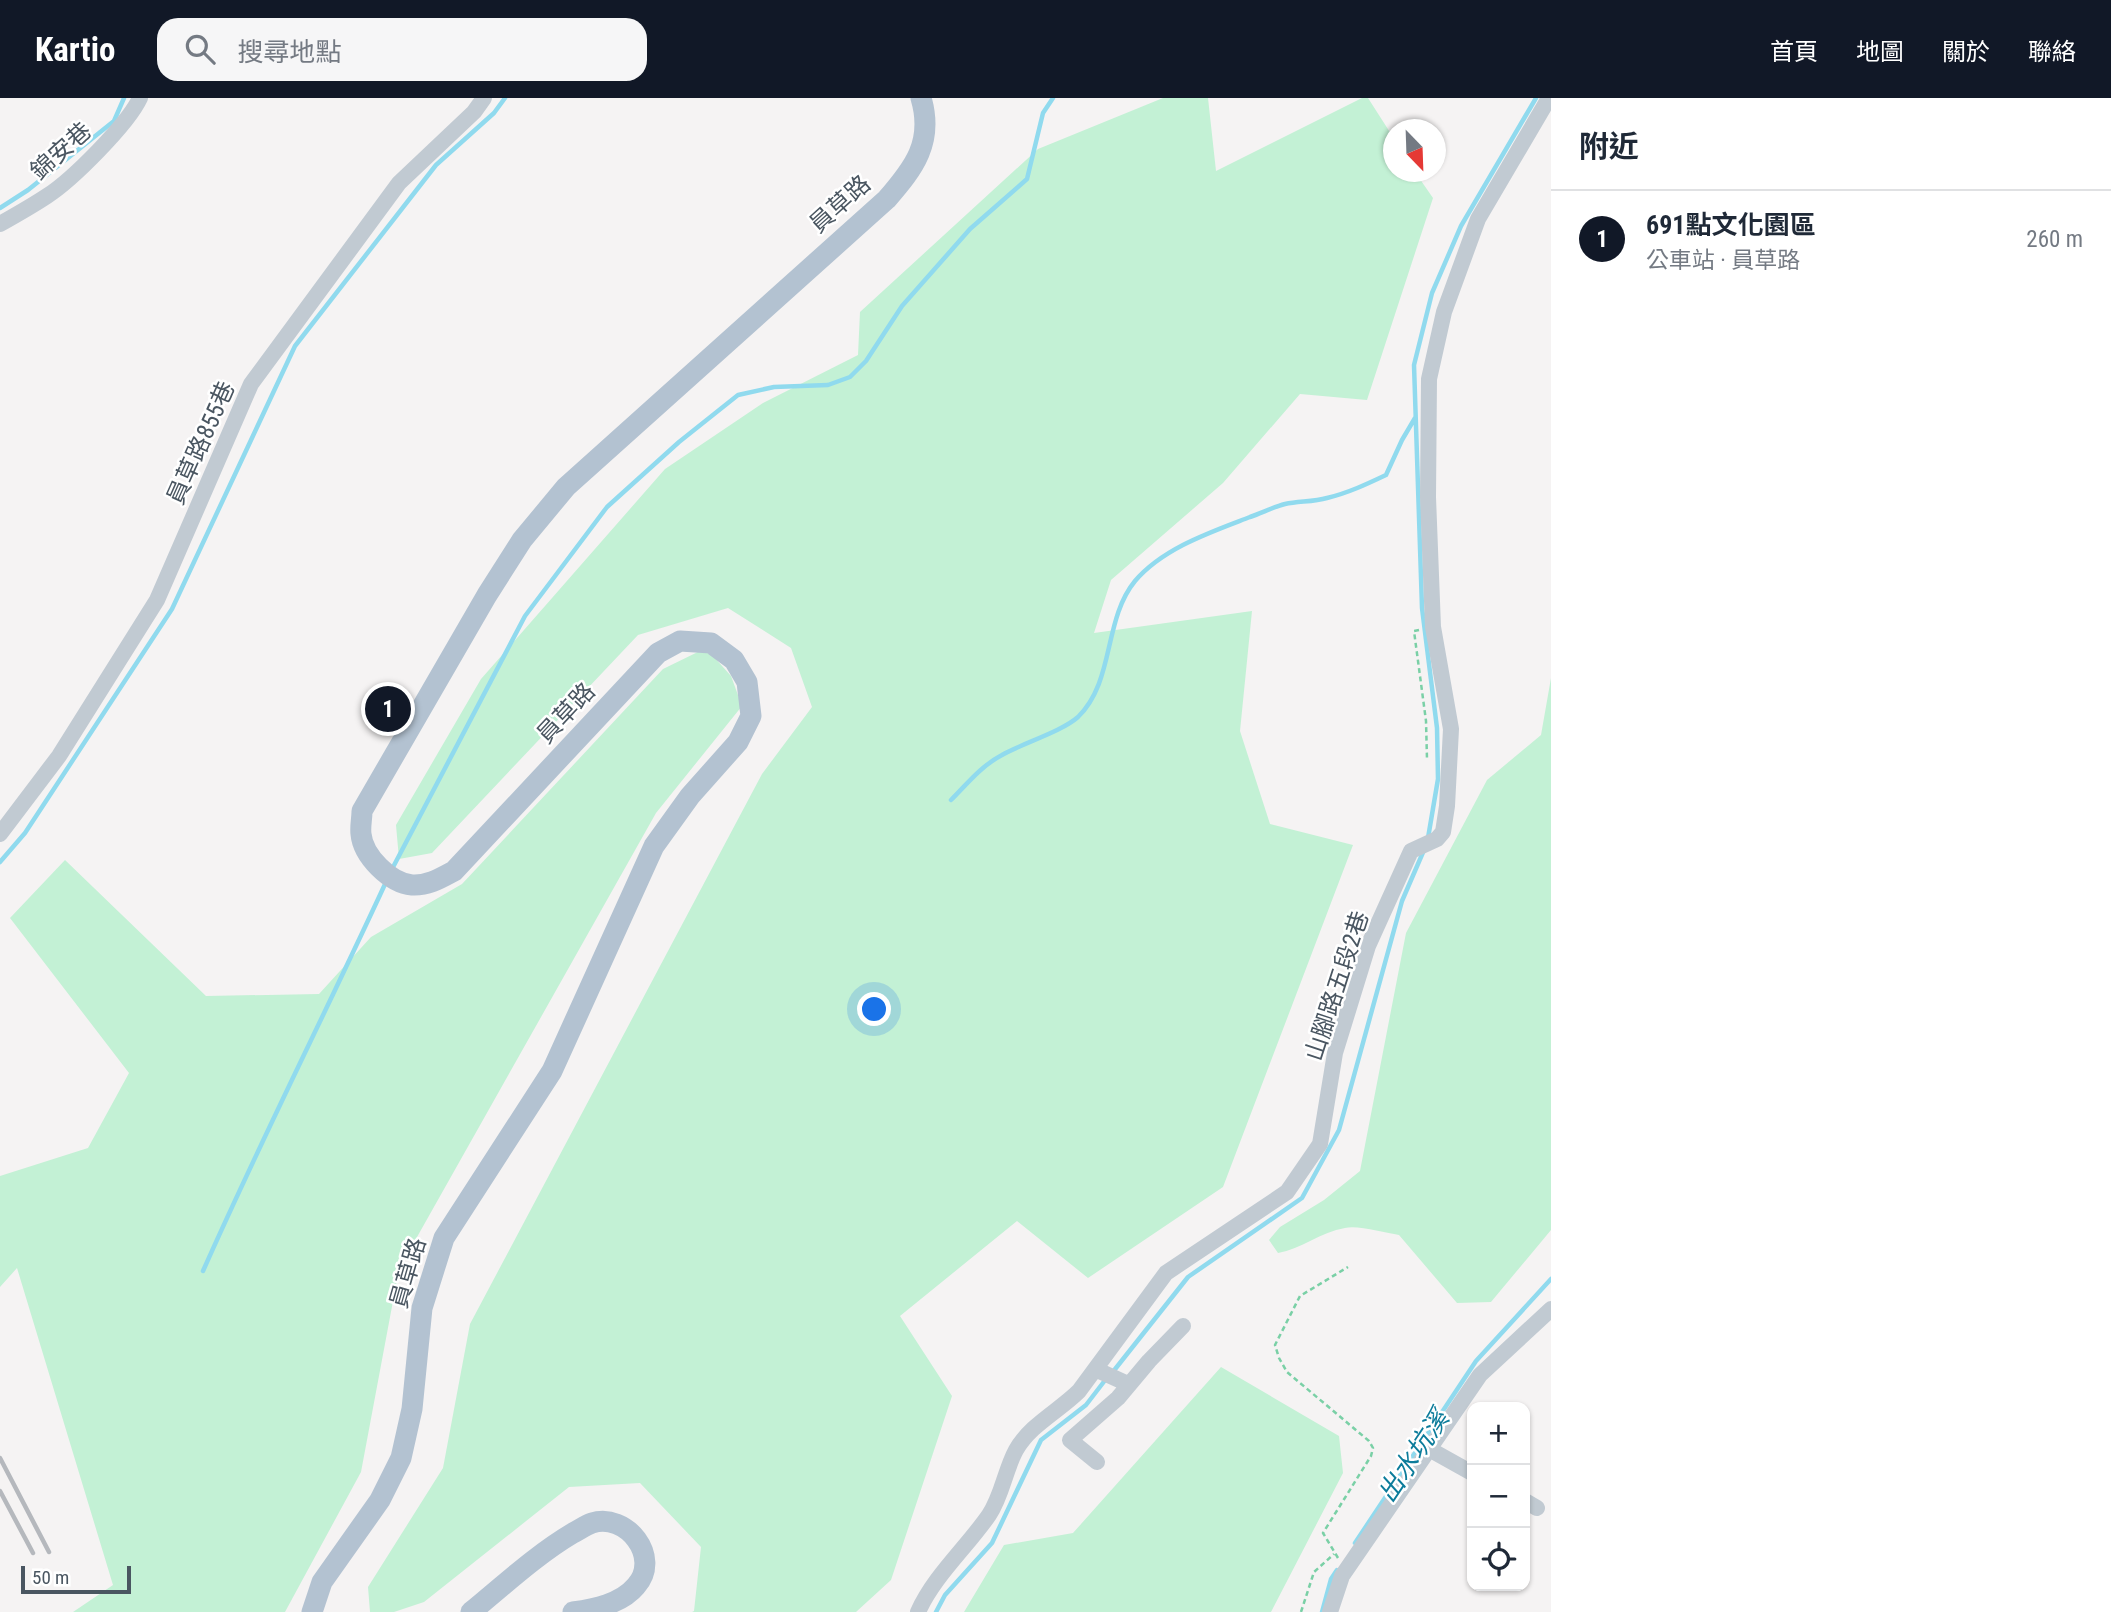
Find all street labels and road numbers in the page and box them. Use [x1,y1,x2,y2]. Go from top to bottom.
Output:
street label: 錦安巷 [25,117,97,185]
street label: 員草路 [804,170,876,238]
street label: 員草路855巷 [161,377,241,509]
street label: 員草路 [531,677,601,749]
street label: 山腳路五段2巷 [1300,908,1374,1064]
street label: 員草路 [385,1235,431,1311]

